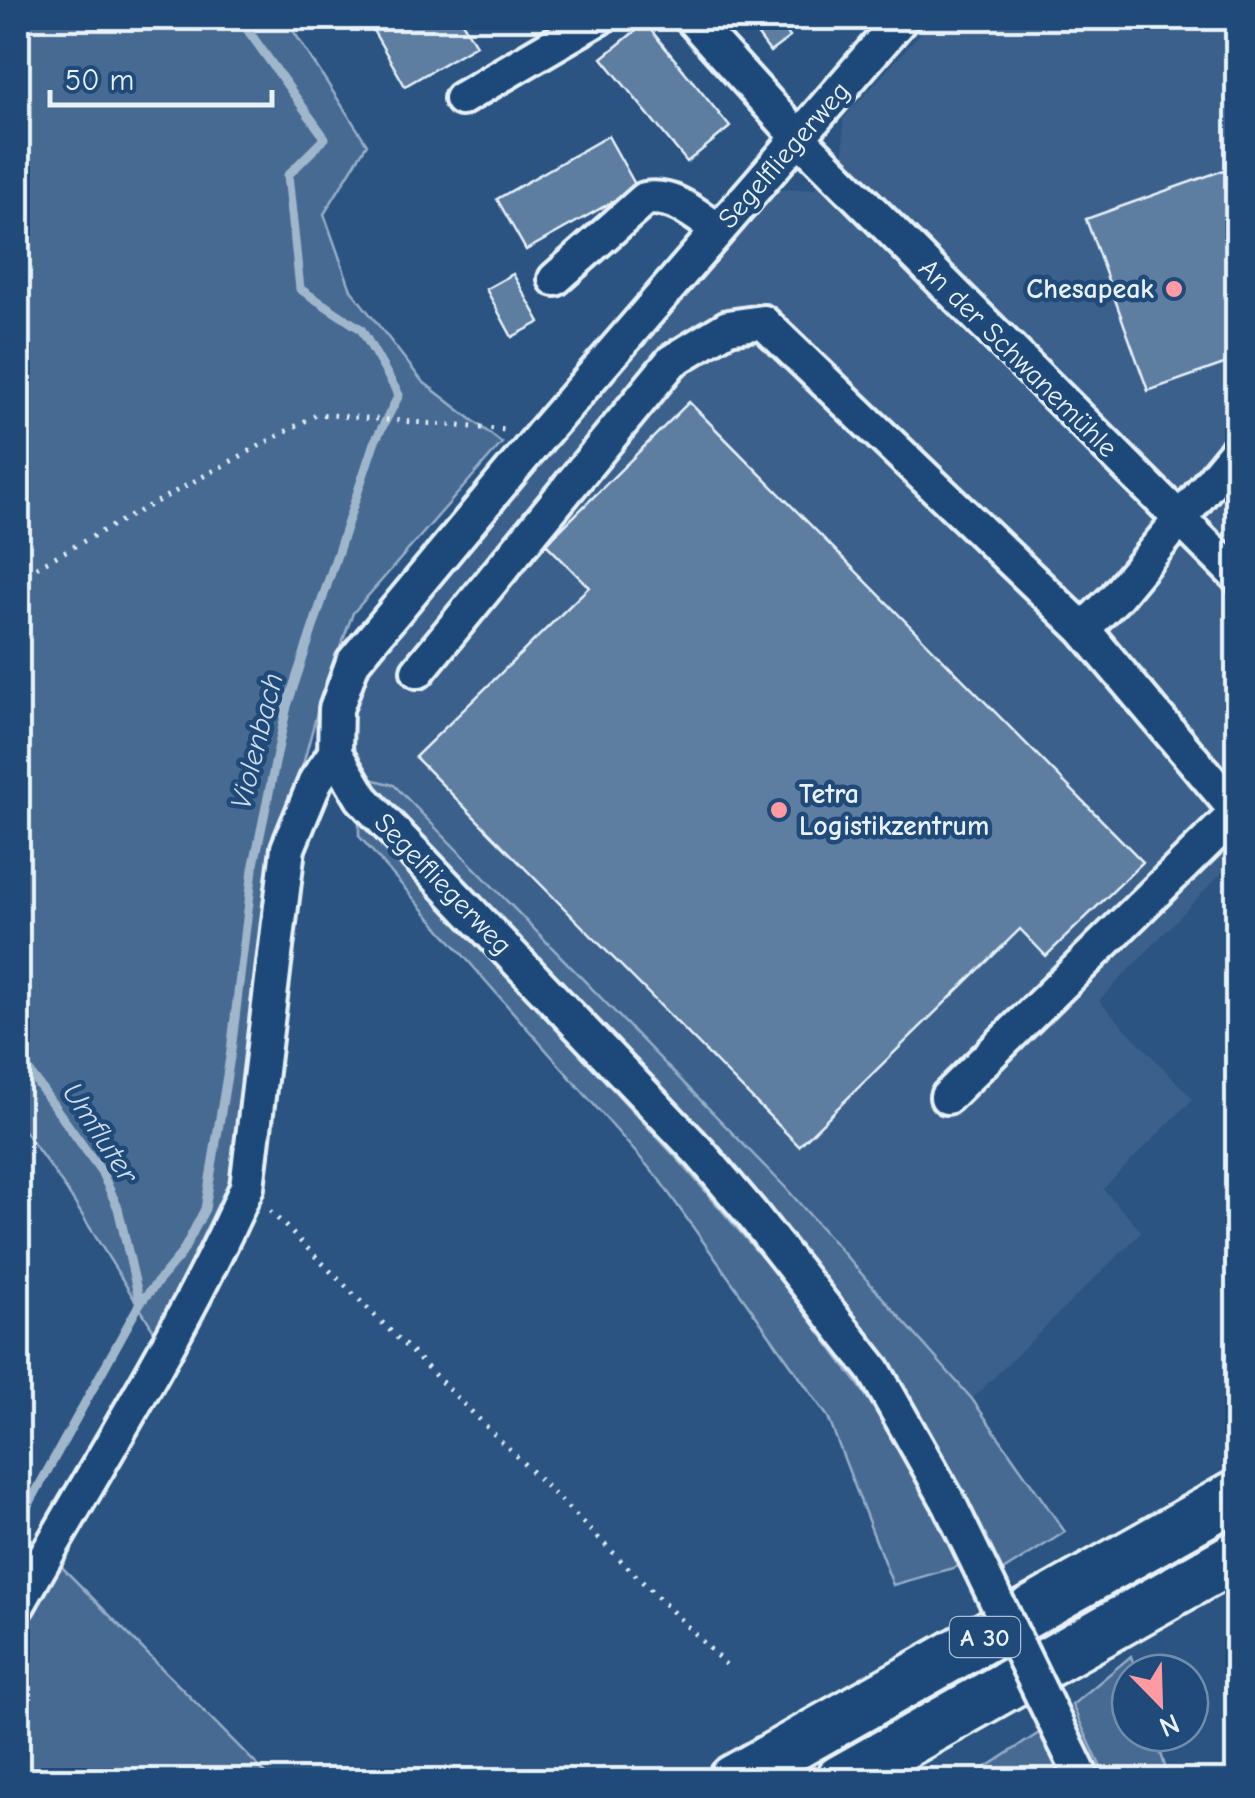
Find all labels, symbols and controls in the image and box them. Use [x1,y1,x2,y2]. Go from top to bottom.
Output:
scale bar [50,45,272,107]
text: 50 m [65,63,134,98]
street label: Segelfliegerweg [712,75,856,235]
street label: An der Schwanemühle [912,252,1124,464]
place label: Chesapeak [1026,273,1154,305]
marker: Chesapeak [1163,278,1185,300]
water label: Violenbach [223,669,291,813]
place label: Tetra Logistikzentrum [799,778,989,842]
marker: Tetra Logistikzentrum [768,799,790,821]
street label: Segelfliegerweg [368,807,518,961]
water label: Umfluter [55,1076,146,1191]
road number: A 30 [950,1617,1020,1657]
north arrow [1110,1653,1210,1753]
text: N [1155,1707,1184,1743]

